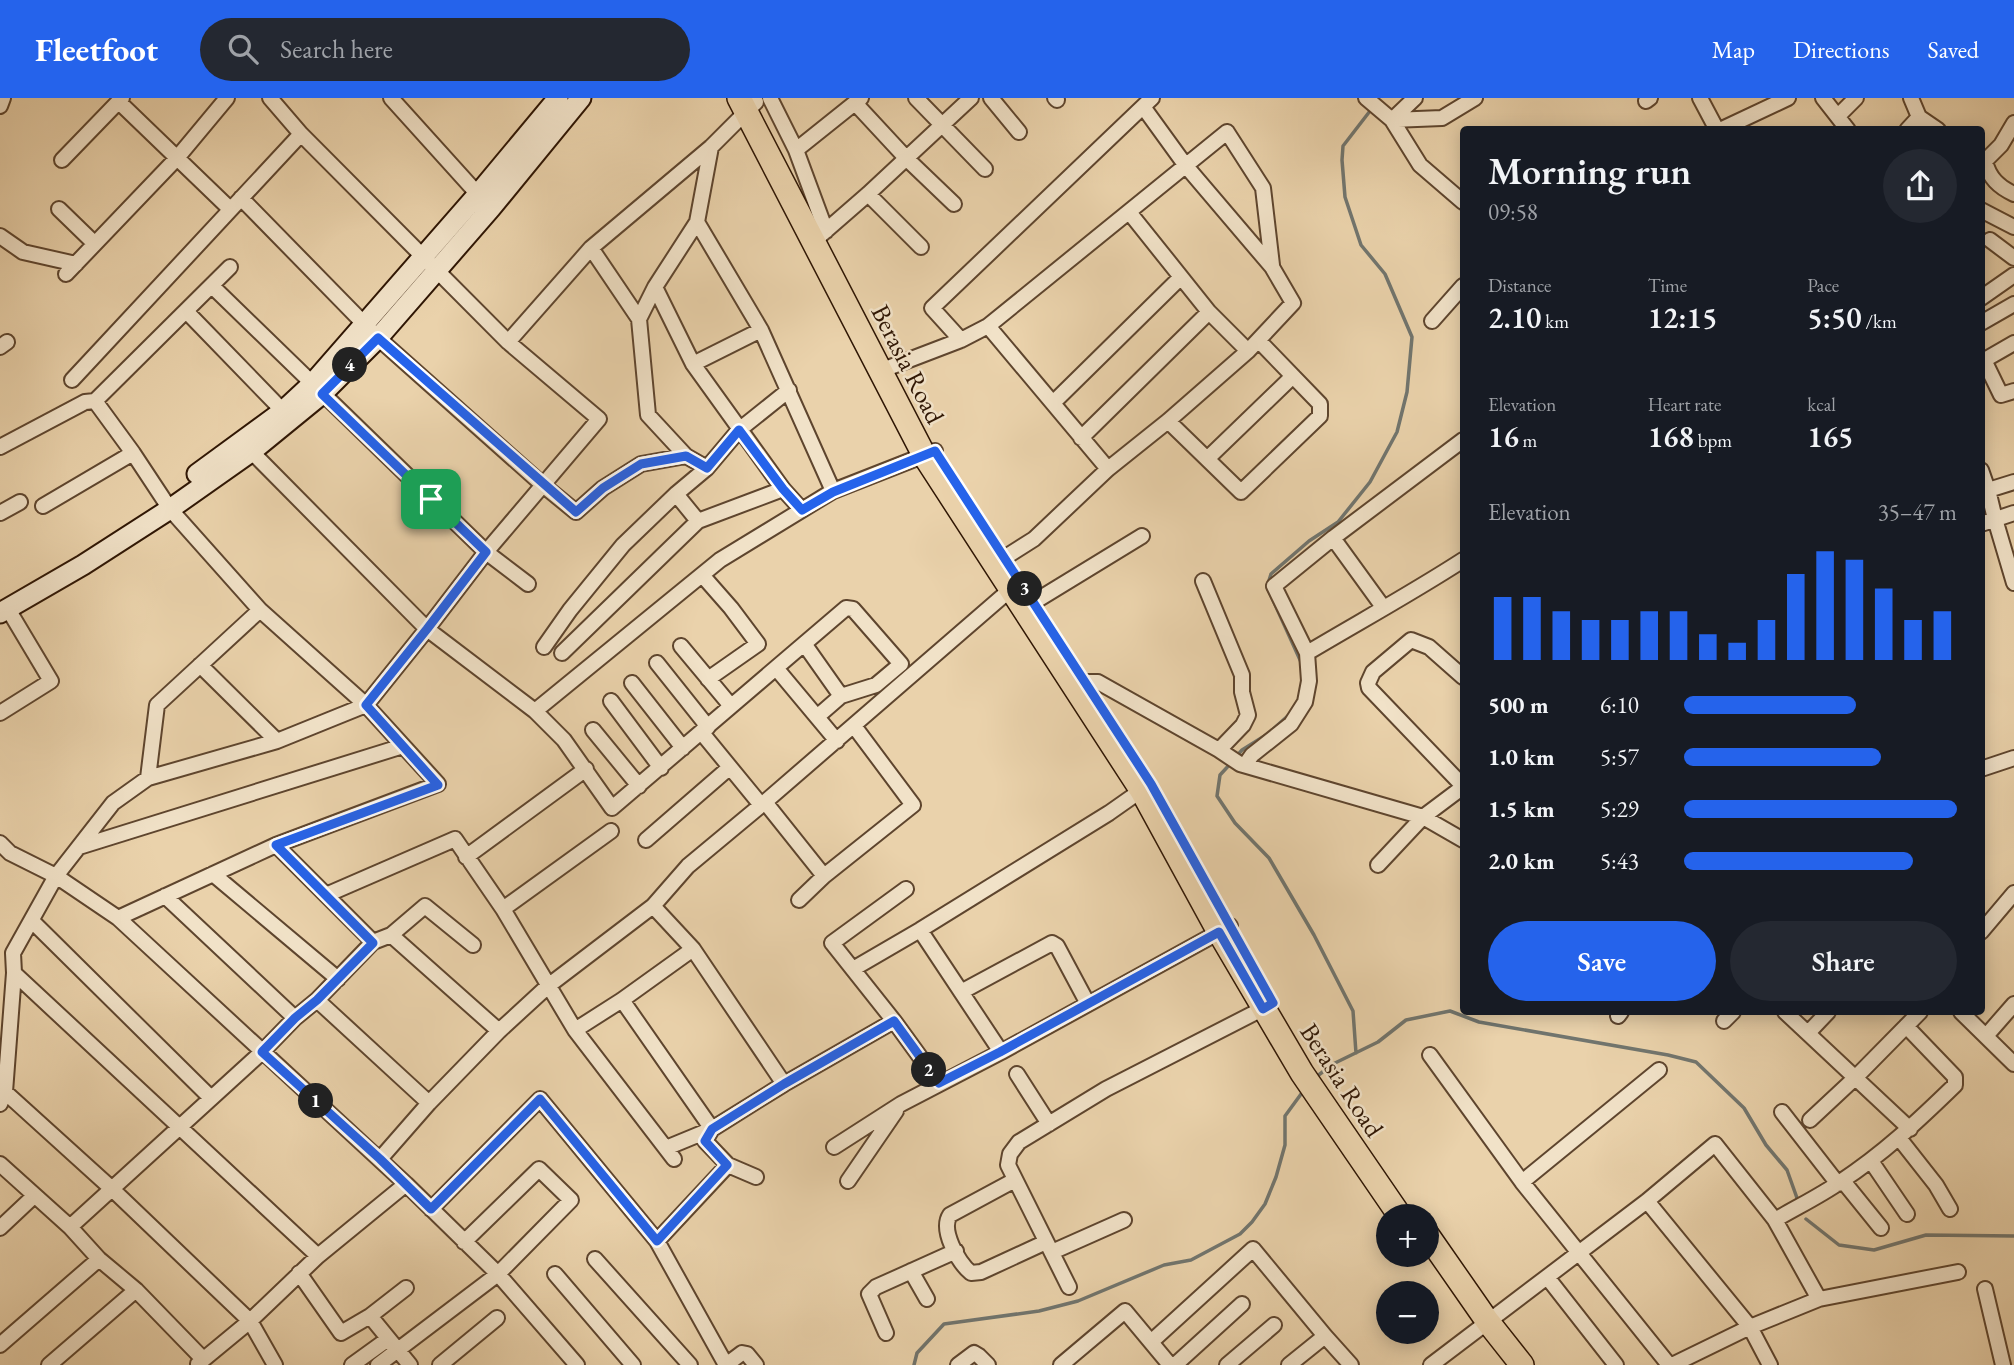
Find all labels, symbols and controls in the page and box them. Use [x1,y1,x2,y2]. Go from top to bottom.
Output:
search box [200,18,690,81]
text: Fleetfoot [35,28,158,71]
icon: search [224,30,262,68]
text: Search here [280,32,393,66]
text: Map [1712,34,1755,65]
text: Directions [1793,34,1890,65]
text: Saved [1928,34,1979,65]
text: Morning run [1488,146,1691,195]
button: share [1883,149,1957,223]
text: 09:58 [1488,197,1538,227]
text: Distance [1488,273,1551,298]
text: Time [1648,273,1687,298]
text: Pace [1807,273,1839,298]
text: 2.10 [1488,298,1541,337]
text: 12:15 [1648,298,1717,337]
text: 5:50 [1807,298,1862,337]
street label: Berasia Road [864,299,953,430]
text: km [1541,309,1569,334]
text: /km [1862,309,1897,334]
pin: 4 [332,348,368,382]
text: 4 [344,352,355,377]
text: Elevation [1488,392,1556,417]
text: Heart rate [1648,392,1721,417]
text: kcal [1807,392,1836,417]
text: 16 [1488,417,1519,456]
text: 168 [1648,417,1694,456]
text: 165 [1807,417,1854,456]
text: m [1519,428,1537,453]
text: bpm [1694,428,1732,453]
pin [401,469,461,529]
icon: arrive [412,480,450,518]
text: Elevation [1488,497,1571,527]
text: 35–47 m [1878,497,1957,527]
pin: 3 [1007,572,1042,606]
text: 3 [1019,576,1030,601]
text: 500 m [1488,690,1549,720]
text: 6:10 [1600,690,1639,720]
text: 1.0 km [1488,742,1555,772]
text: 5:57 [1600,742,1639,772]
text: 1.5 km [1488,794,1555,824]
text: 5:29 [1600,794,1639,824]
text: 2.0 km [1488,846,1555,876]
text: 5:43 [1600,846,1639,876]
button: Save [1488,921,1716,1001]
button: Share [1730,921,1957,1001]
street label: Berasia Road [1293,1017,1392,1144]
pin: 2 [912,1052,946,1088]
text: 2 [923,1057,934,1082]
pin: 1 [298,1084,334,1118]
text: 1 [310,1088,321,1113]
map controls [1376,1204,1439,1344]
button: + [1376,1204,1439,1267]
button: − [1376,1281,1439,1344]

